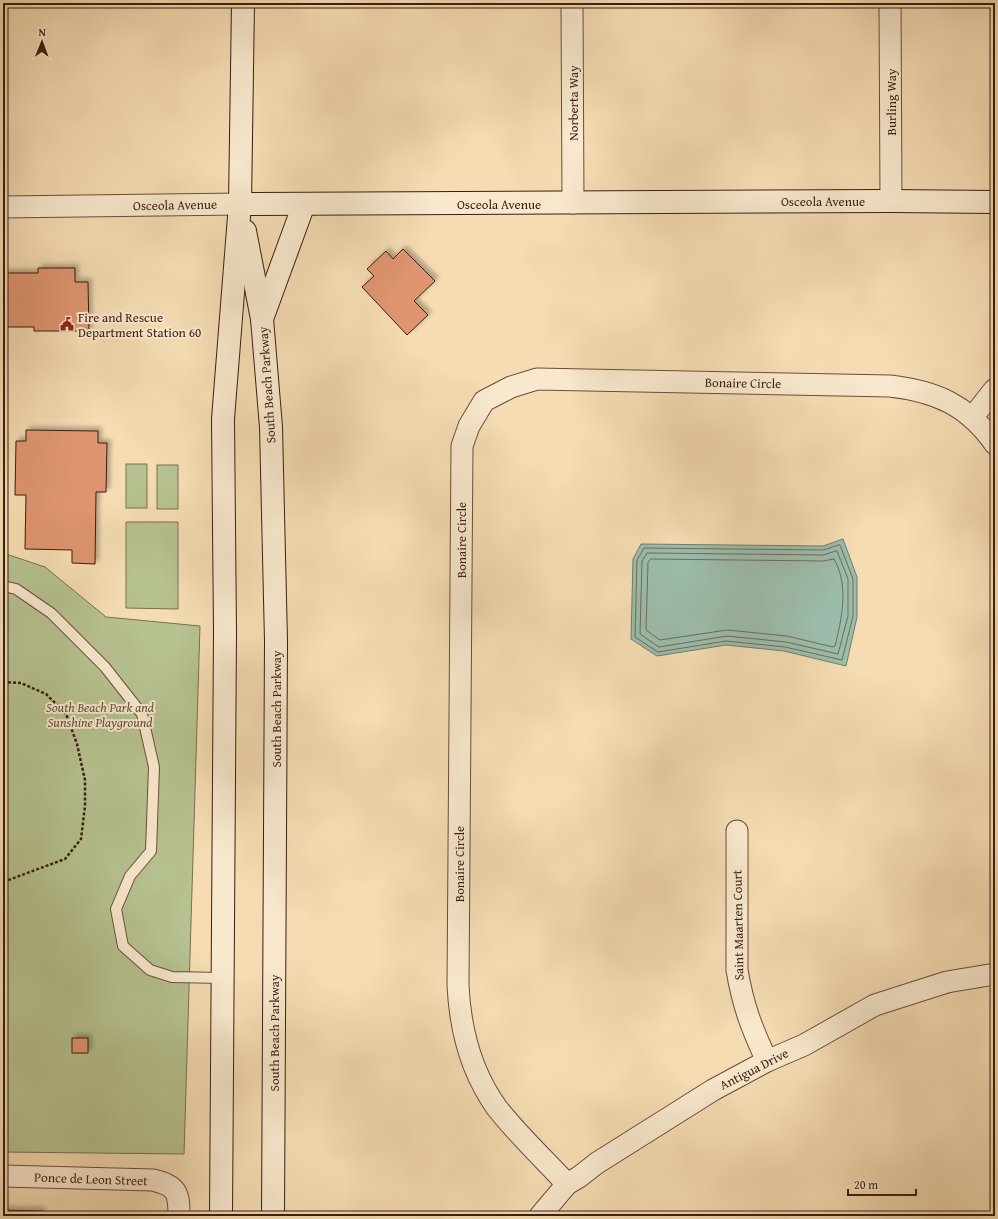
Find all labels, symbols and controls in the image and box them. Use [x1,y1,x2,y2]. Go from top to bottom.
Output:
north arrow [22,22,62,62]
text: N [38,24,47,40]
street label: Norberta Way [564,65,583,141]
street label: Burling Way [882,68,901,135]
street label: Osceola Avenue [781,192,865,211]
street label: Osceola Avenue [133,195,217,215]
street label: Osceola Avenue [457,195,541,214]
place label: Fire and Rescue Department Station 60 [78,308,201,342]
public building icon: Fire and Rescue Department Station 60 [59,316,75,332]
street label: South Beach Parkway [253,326,281,444]
street label: Bonaire Circle [705,373,781,393]
street label: Bonaire Circle [452,502,471,578]
street label: South Beach Parkway [267,650,286,767]
park label: South Beach Park and Sunshine Playground [46,698,154,732]
street label: Bonaire Circle [450,826,469,902]
street label: Saint Maarten Court [728,869,748,981]
street label: South Beach Parkway [265,974,284,1091]
street label: Antigua Drive [716,1043,792,1095]
street label: Ponce de Leon Street [34,1168,149,1190]
scale bar [848,1171,916,1197]
text: 20 m [854,1176,878,1193]

